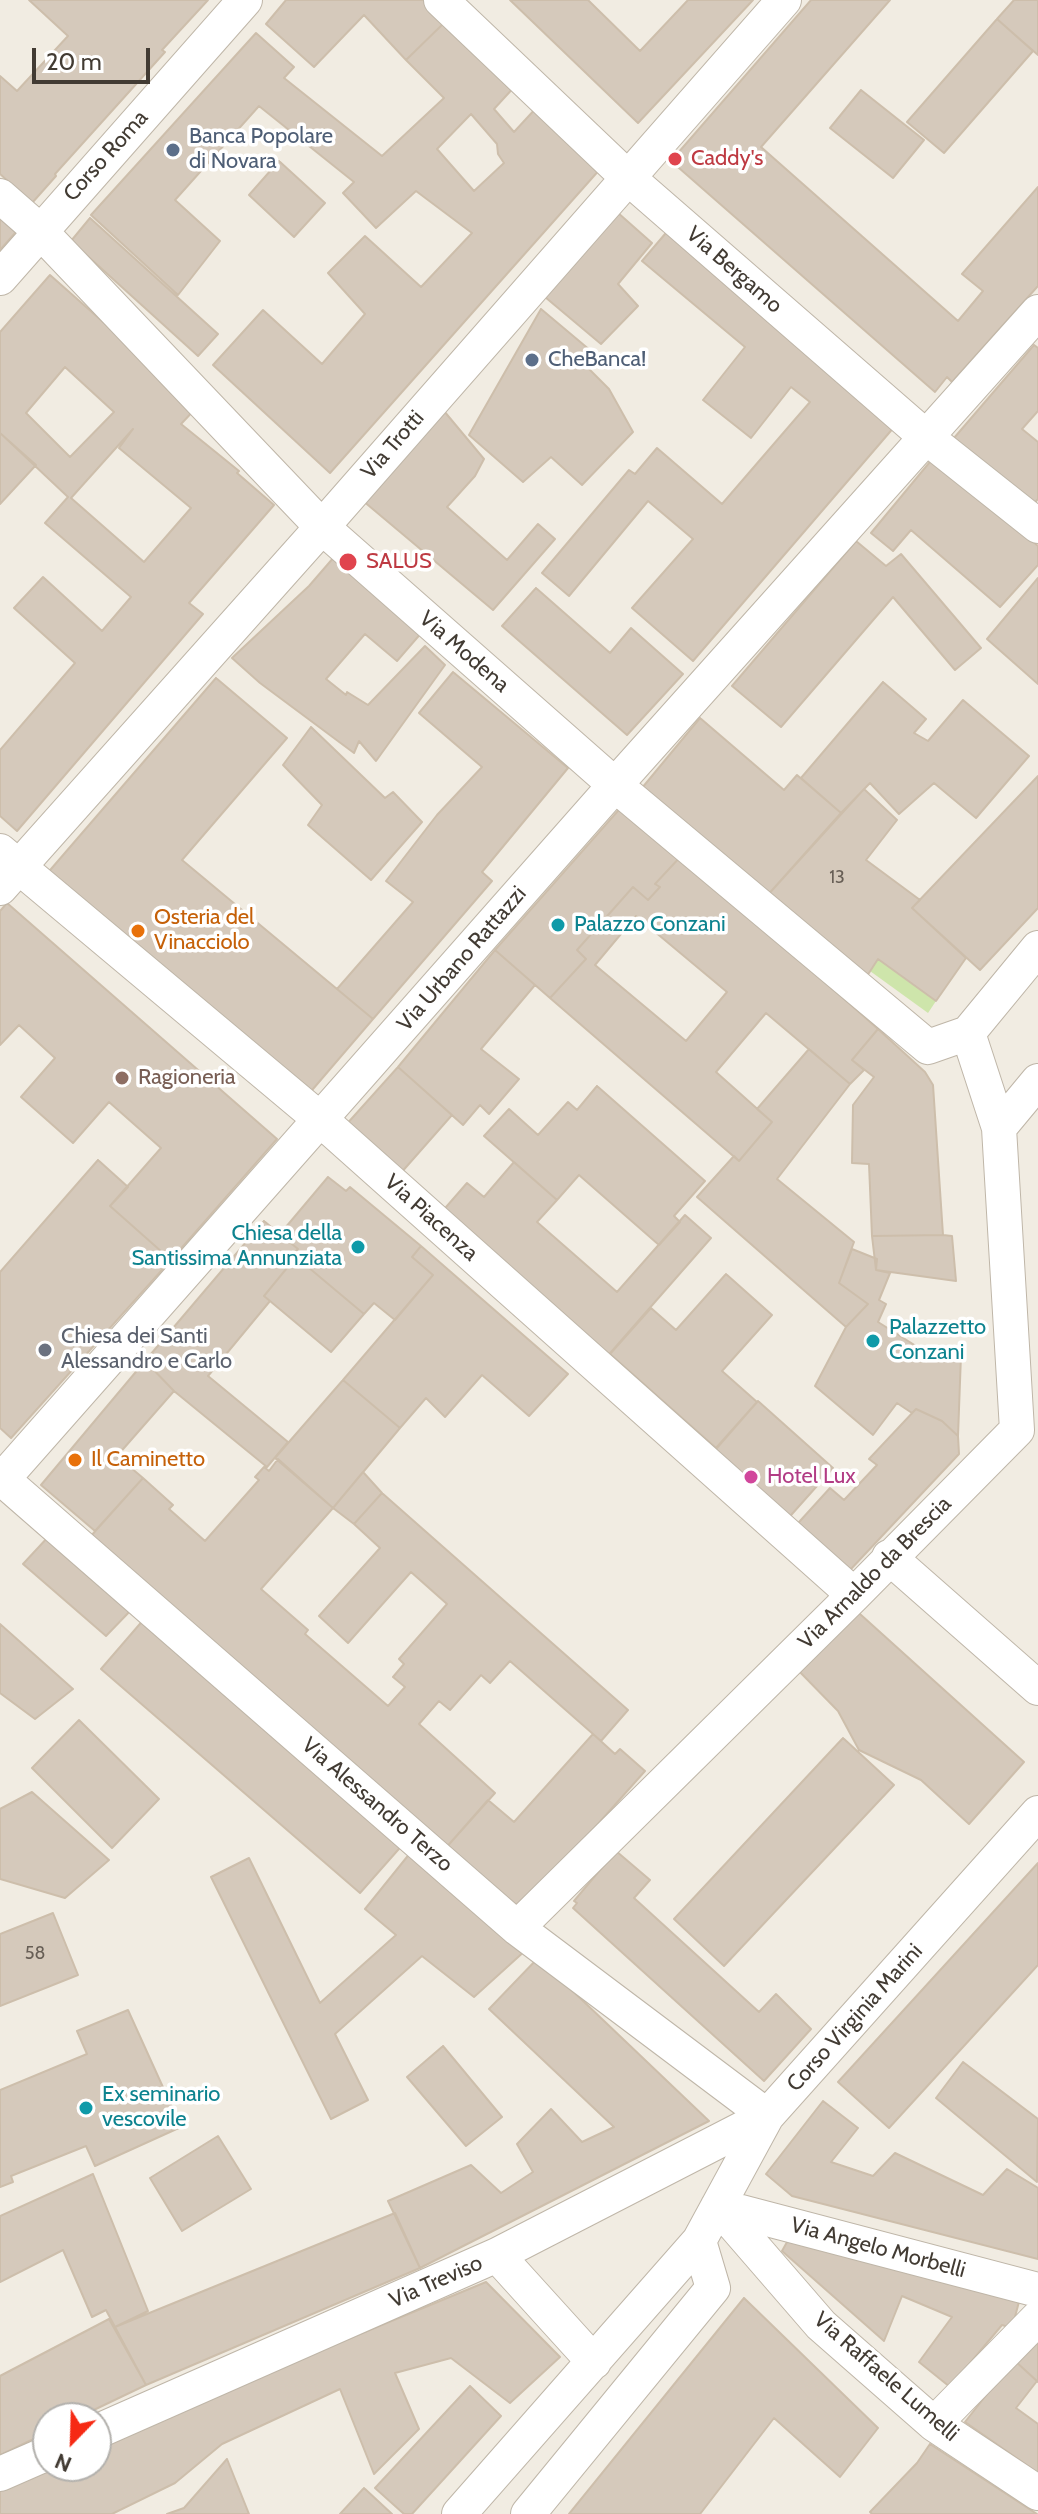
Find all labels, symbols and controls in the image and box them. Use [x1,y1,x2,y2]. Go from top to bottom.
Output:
scale bar [36,32,154,82]
text: 20 m [46,47,102,76]
street label: Corso Roma [58,105,154,207]
place label: Banca Popolare di Novara [189,124,333,176]
marker: Banca Popolare di Novara [164,141,182,159]
place label: Caddy's [691,146,763,172]
marker: Caddy's [666,150,684,168]
street label: Via Bergamo [681,221,787,319]
place label: CheBanca! [548,347,646,373]
marker: CheBanca! [523,351,541,369]
street label: Via Trotti [356,405,430,485]
place label: SALUS [366,549,432,575]
marker: SALUS [337,551,359,573]
street label: Via Modena [414,606,514,698]
house number: 13 [829,867,845,889]
street label: Via Urbano Rattazzi [392,881,532,1037]
place label: Osteria del Vinacciolo [154,905,254,956]
place label: Palazzo Conzani [574,912,726,938]
marker: Palazzo Conzani [549,916,567,934]
marker: Osteria del Vinacciolo [129,922,147,940]
place label: Ragioneria [138,1065,236,1091]
marker: Ragioneria [113,1069,131,1087]
street label: Via Piacenza [379,1169,483,1267]
place label: Chiesa della Santissima Annunziata [131,1221,342,1272]
marker: Chiesa della Santissima Annunziata [349,1238,367,1256]
place label: Palazzetto Conzani [889,1315,986,1366]
place label: Chiesa dei Santi Alessandro e Carlo [61,1324,232,1376]
marker: Palazzetto Conzani [864,1332,882,1350]
marker: Chiesa dei Santi Alessandro e Carlo [36,1341,54,1359]
place label: Il Caminetto [91,1447,205,1473]
marker: Il Caminetto [66,1451,84,1469]
place label: Hotel Lux [767,1464,856,1490]
marker: Hotel Lux [742,1468,760,1486]
street label: Via Arnaldo da Brescia [793,1491,957,1655]
street label: Via Alessandro Terzo [296,1732,458,1878]
street label: Corso Virginia Marini [782,1939,928,2097]
house number: 58 [25,1943,45,1965]
place label: Ex seminario vescovile [102,2082,220,2134]
marker: Ex seminario vescovile [77,2099,95,2117]
street label: Via Angelo Morbelli [788,2212,968,2284]
street label: Via Treviso [385,2250,487,2314]
street label: Via Raffaele Lumelli [808,2307,964,2447]
north arrow [32,2402,112,2482]
text: N [51,2447,76,2478]

